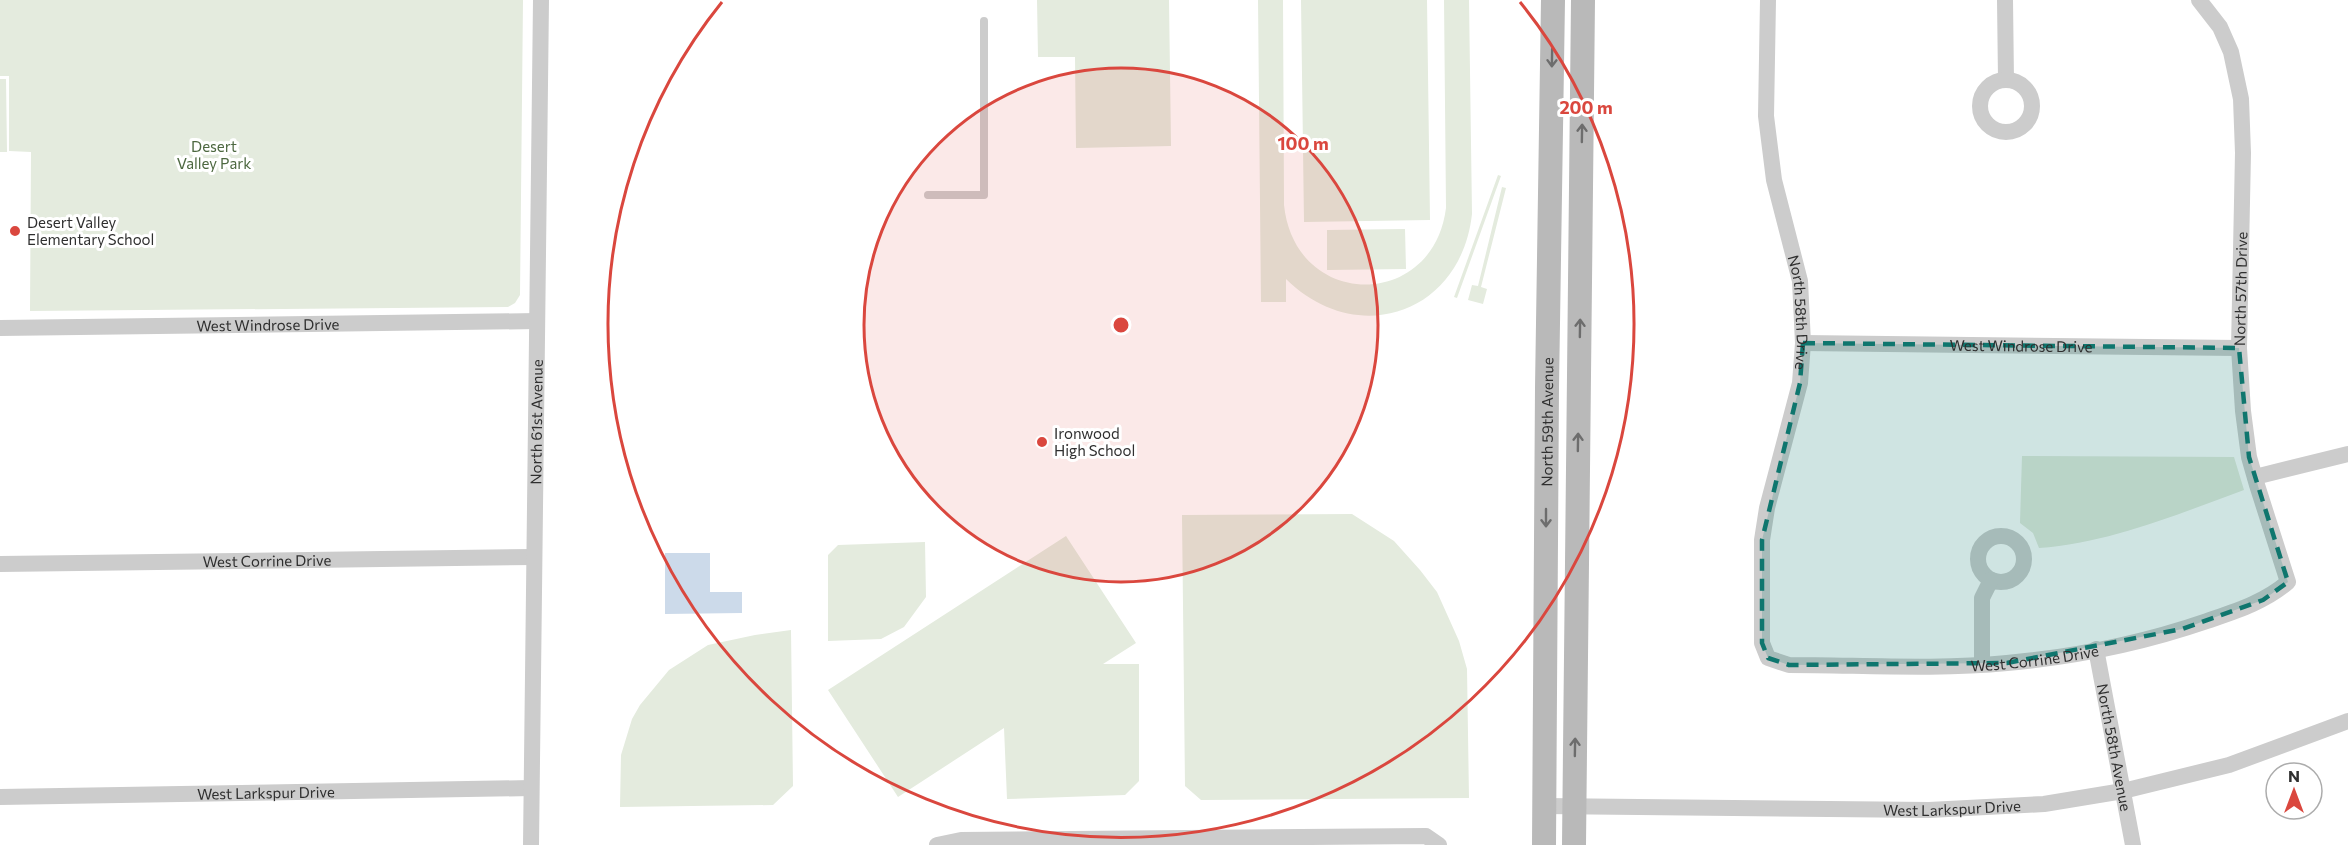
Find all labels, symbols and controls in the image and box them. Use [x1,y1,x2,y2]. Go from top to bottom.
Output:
one-way arrow [1547,48,1558,68]
text: 200 m [1559,96,1613,118]
one-way arrow [1576,124,1588,144]
text: 100 m [1277,132,1329,154]
park label: Desert Valley Park [177,137,251,172]
place label: Desert Valley Elementary School [27,213,154,248]
marker: Desert Valley Elementary School [8,224,22,238]
street label: North 57th Drive [2230,231,2250,346]
street label: North 58th Drive [1785,253,1812,371]
street label: West Windrose Drive [196,315,340,334]
centre of rings [1111,315,1131,335]
one-way arrow [1574,319,1586,339]
street label: West Windrose Drive [1949,336,2093,355]
street label: North 59th Avenue [1537,357,1556,487]
street label: North 61st Avenue [526,359,546,485]
place label: Ironwood High School [1054,424,1135,459]
one-way arrow [1572,433,1584,453]
marker: Ironwood High School [1035,435,1049,449]
one-way arrow [1540,508,1552,528]
street label: West Corrine Drive [202,551,332,570]
street label: West Corrine Drive [1970,641,2100,675]
street label: North 58th Avenue [2094,682,2135,813]
one-way arrow [1569,738,1581,758]
north arrow [2264,761,2324,821]
text: N [2288,766,2300,785]
street label: West Larkspur Drive [197,782,335,803]
street label: West Larkspur Drive [1883,796,2021,819]

